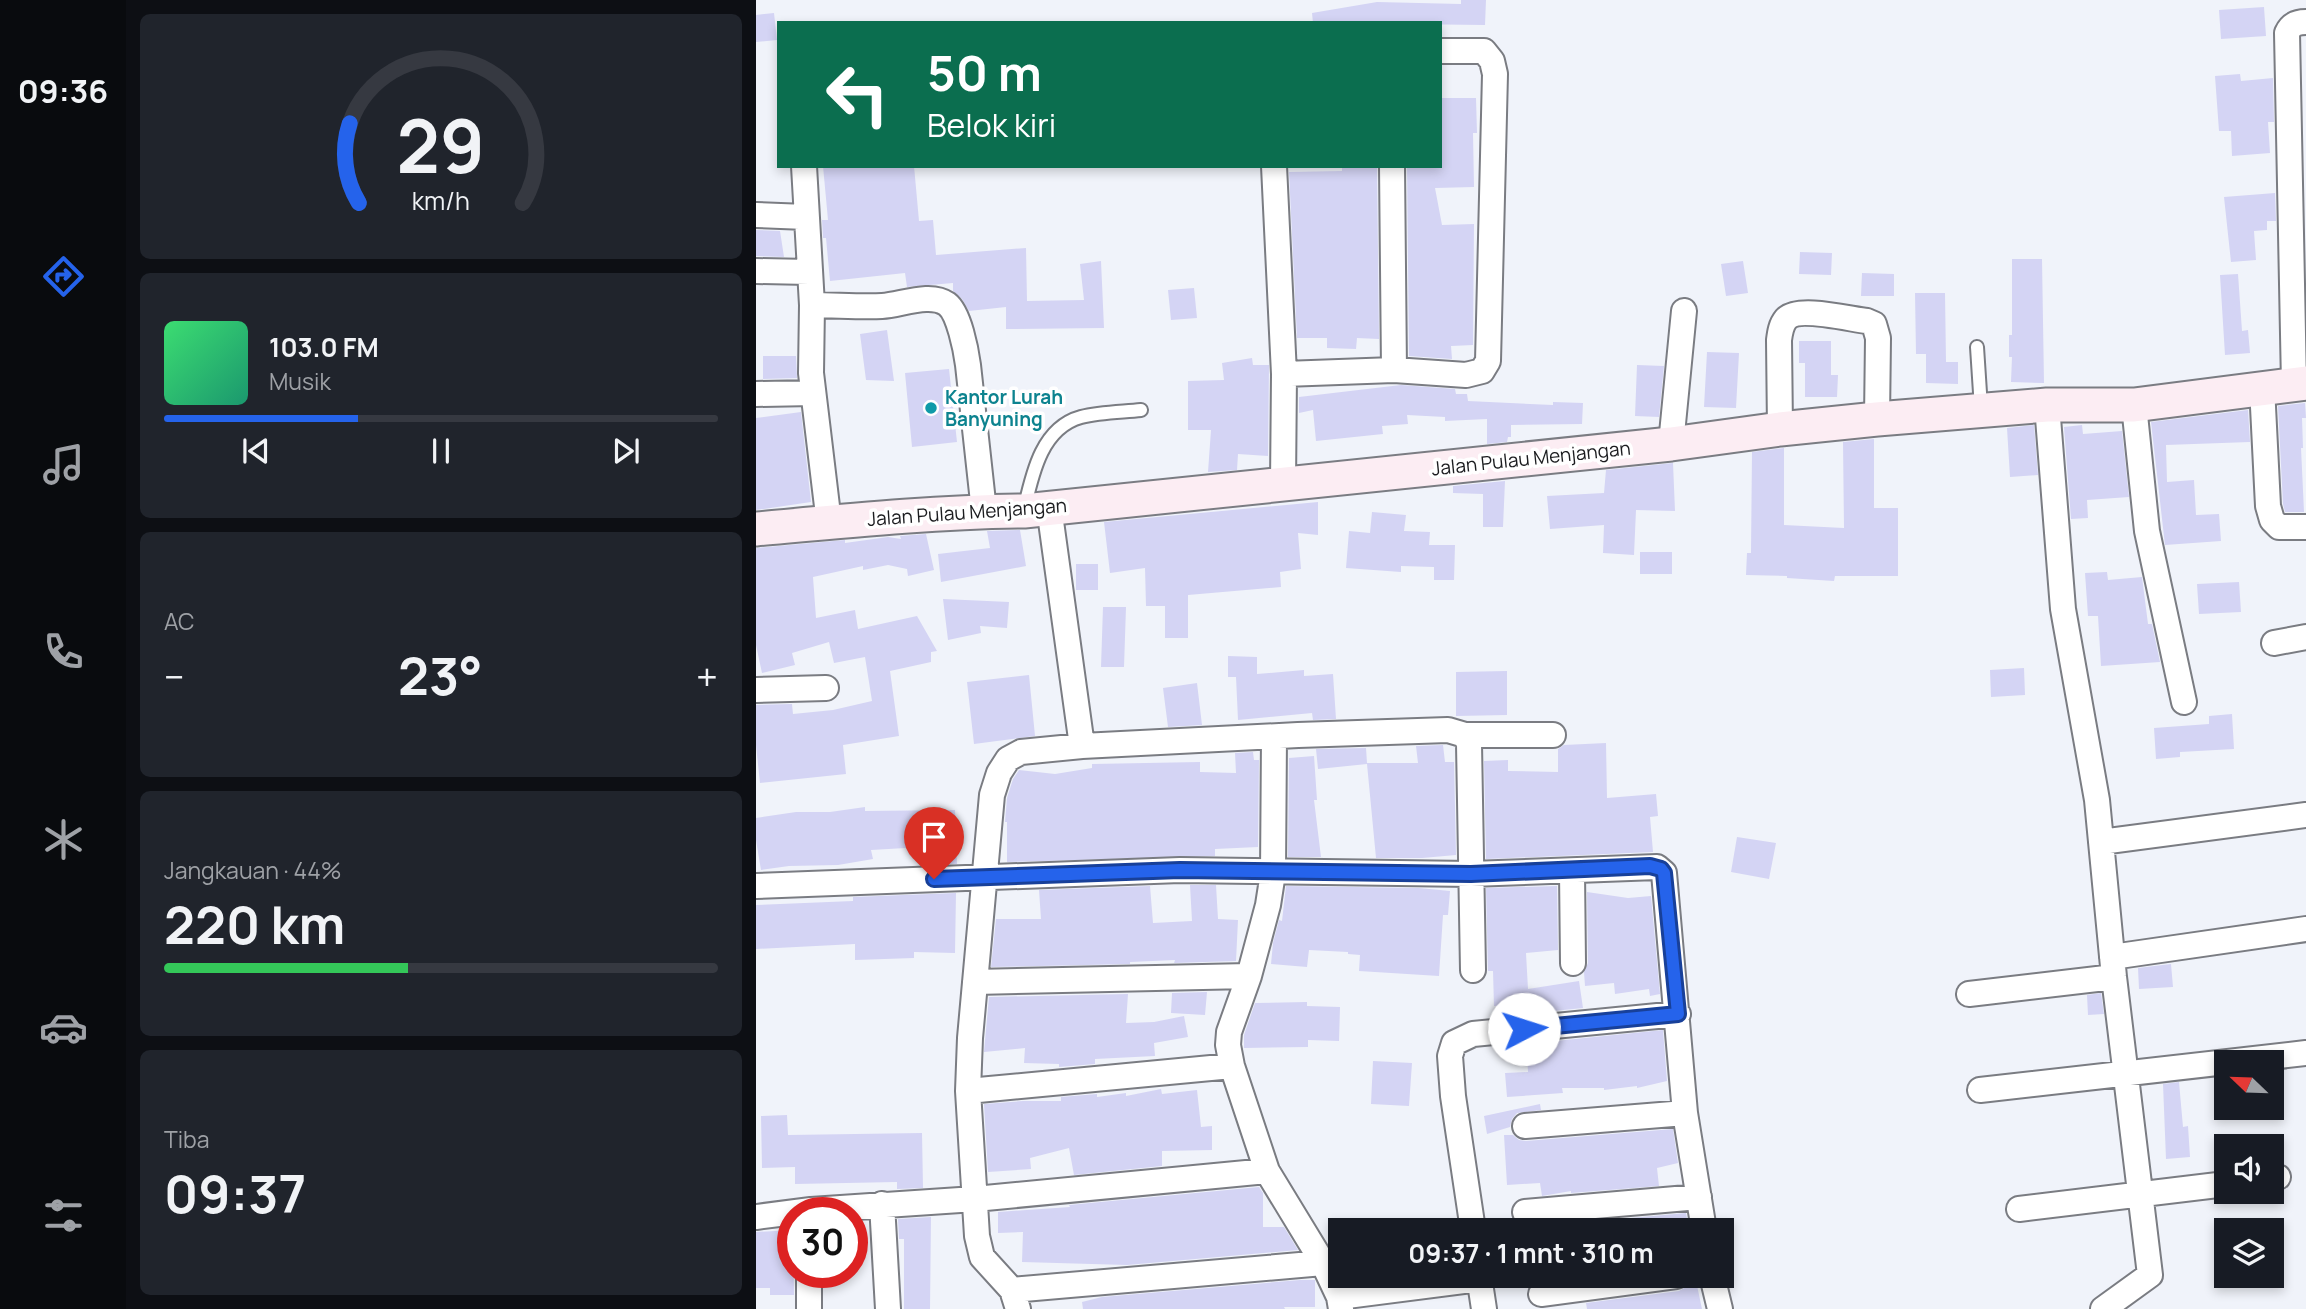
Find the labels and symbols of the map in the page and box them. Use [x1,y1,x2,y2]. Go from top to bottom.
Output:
place label: Kantor Lurah Banyuning [945,384,1063,432]
marker: Kantor Lurah Banyuning [923,400,939,416]
street label: Jalan Pulau Menjangan [1430,435,1632,481]
street label: Jalan Pulau Menjangan [866,492,1068,532]
pin [904,807,964,879]
position arrow [1487,992,1561,1066]
north arrow [2214,1050,2284,1120]
speed limit sign: 30 [777,1197,868,1288]

